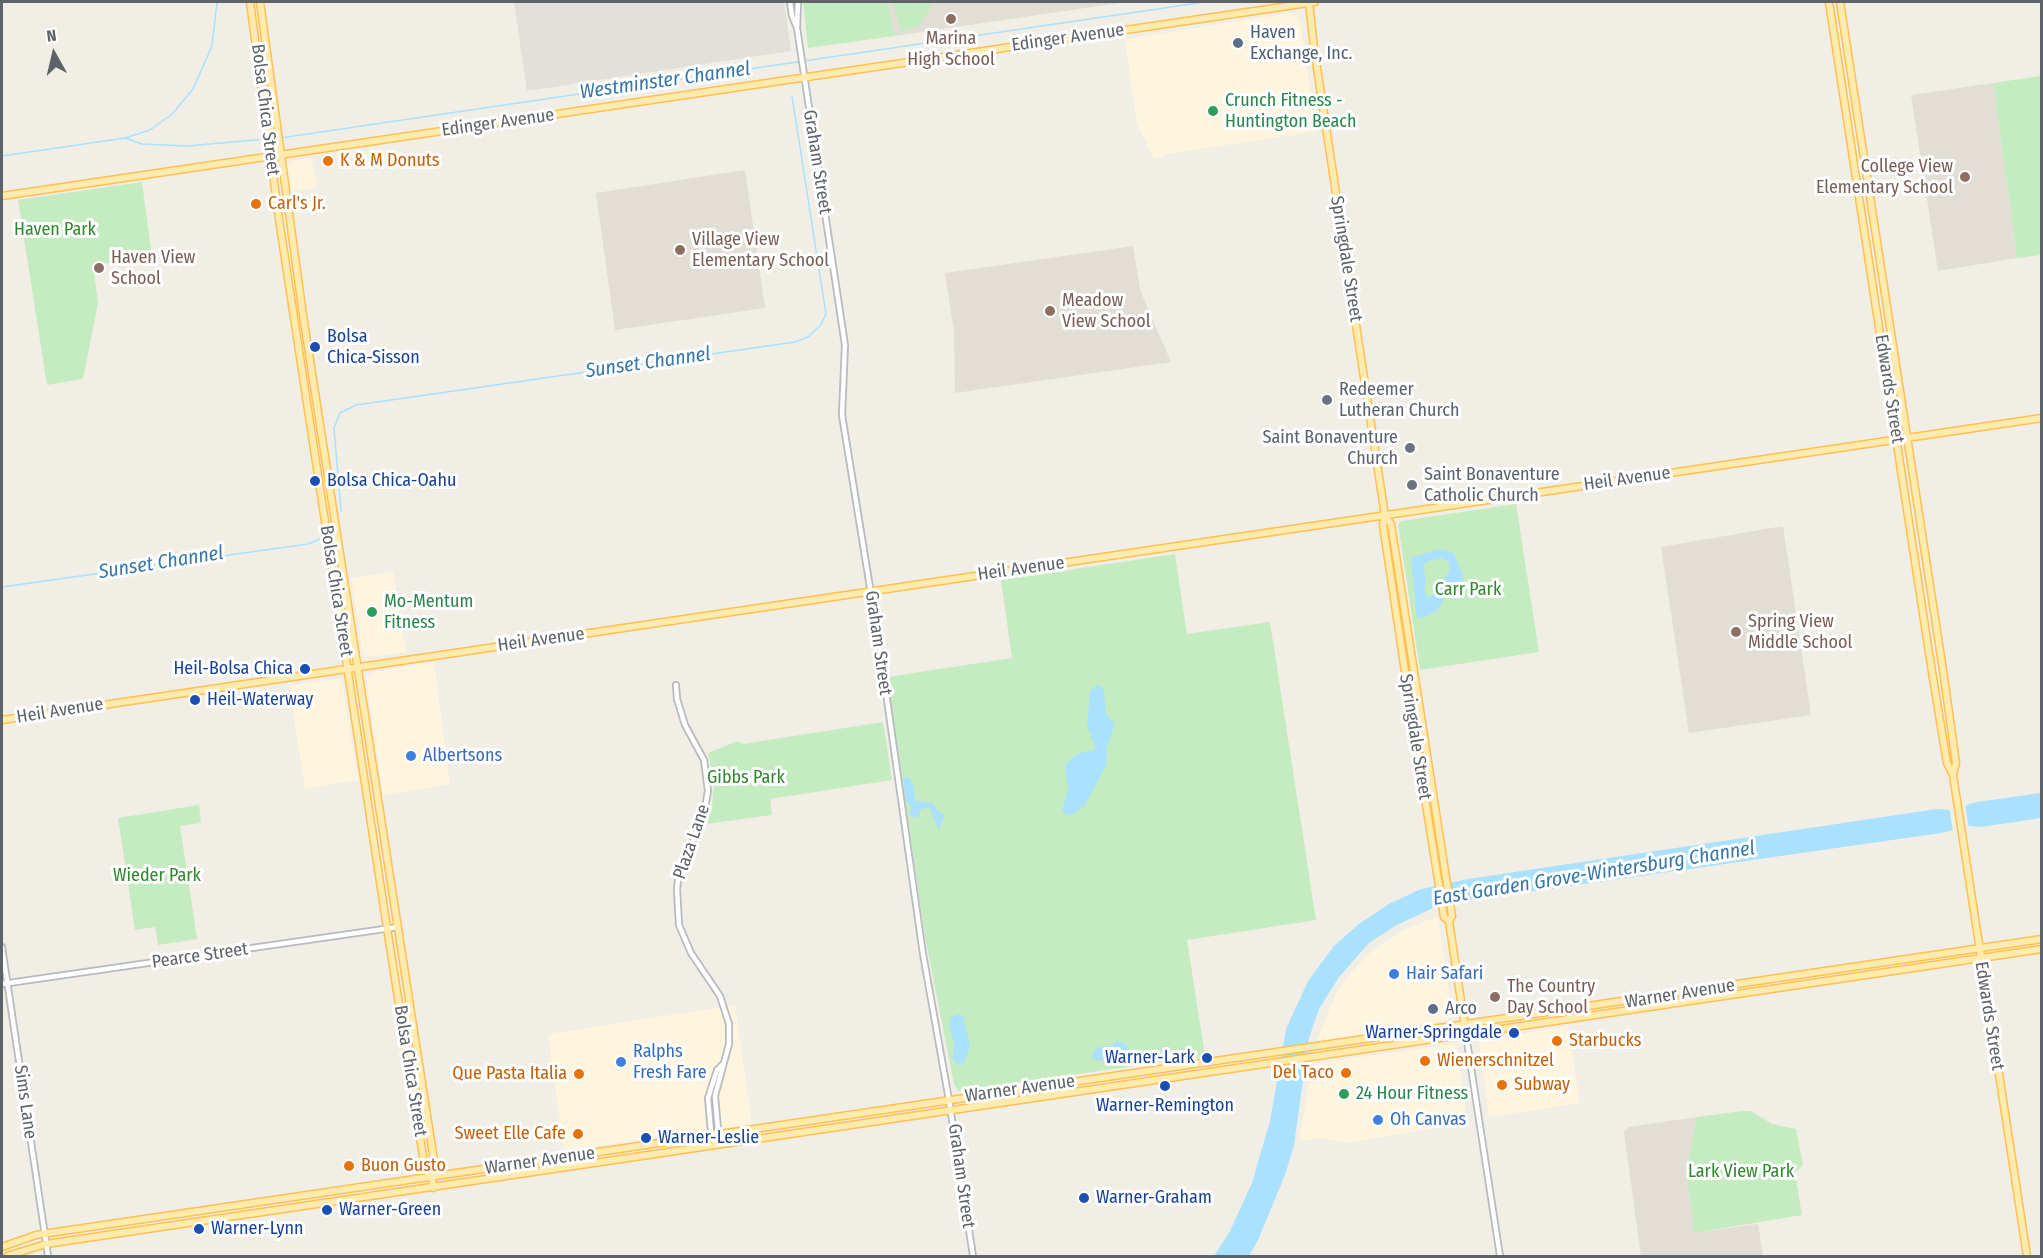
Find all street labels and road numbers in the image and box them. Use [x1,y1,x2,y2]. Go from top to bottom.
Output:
street label: Edinger Avenue [1010,19,1126,57]
street label: Bolsa Chica Street [246,43,284,177]
street label: Edinger Avenue [440,104,556,142]
street label: Graham Street [798,108,836,216]
street label: Springdale Street [1325,194,1367,324]
street label: Edwards Street [1870,333,1908,445]
street label: Heil Avenue [1582,462,1672,496]
street label: Bolsa Chica Street [315,524,357,658]
street label: Heil Avenue [976,552,1066,586]
street label: Graham Street [860,589,896,697]
street label: Heil Avenue [496,623,586,657]
street label: Springdale Street [1394,672,1436,802]
street label: Heil Avenue [15,693,105,729]
street label: Plaza Lane [669,802,715,882]
street label: Pearce Street [150,939,250,973]
street label: Edwards Street [1970,960,2008,1072]
street label: Warner Avenue [1623,975,1737,1013]
street label: Bolsa Chica Street [389,1004,431,1138]
street label: Sims Lane [9,1064,41,1140]
street label: Warner Avenue [964,1071,1076,1107]
street label: Graham Street [943,1122,979,1230]
street label: Warner Avenue [484,1143,596,1179]

